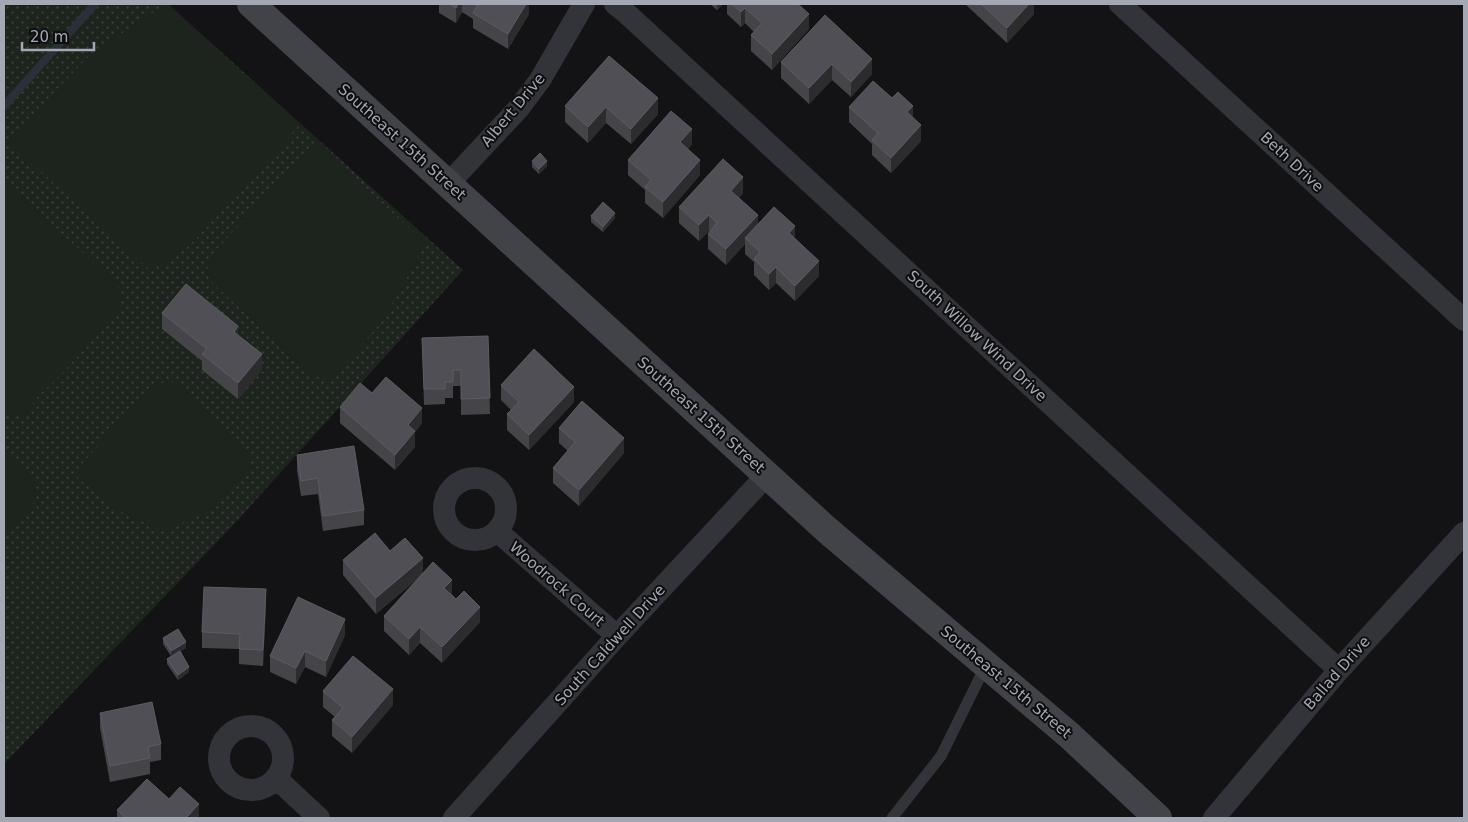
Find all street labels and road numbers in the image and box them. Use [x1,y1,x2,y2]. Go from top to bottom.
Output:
street label: Albert Drive [477,70,549,150]
street label: Southeast 15th Street [335,80,470,204]
street label: Beth Drive [1257,128,1327,196]
street label: South Willow Wind Drive [904,267,1050,405]
street label: Southeast 15th Street [634,353,769,477]
street label: Woodrock Court [506,538,608,630]
street label: South Caldwell Drive [551,581,669,709]
street label: Southeast 15th Street [937,622,1075,742]
street label: Ballad Drive [1300,633,1374,713]

